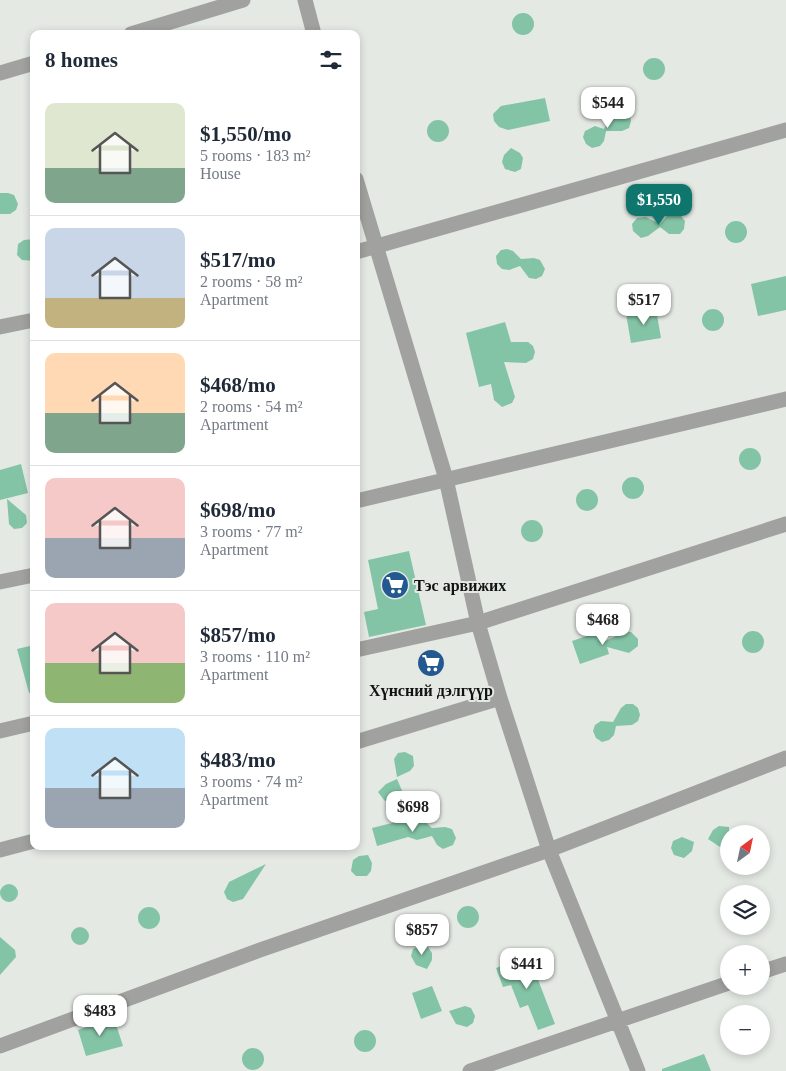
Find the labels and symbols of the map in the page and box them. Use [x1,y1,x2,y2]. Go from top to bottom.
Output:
pin: $544 [578,86,638,129]
pin: $1,550 [618,184,700,226]
pin: $517 [614,284,674,326]
supermarket icon: Тэс арвижих [380,570,410,600]
place label: Тэс арвижих [414,577,506,595]
pin: $468 [573,604,633,646]
supermarket icon: Хүнсний дэлгүүр [416,648,446,678]
place label: Хүнсний дэлгүүр [369,682,493,700]
pin: $698 [383,790,443,833]
north arrow [720,825,770,875]
pin: $857 [392,914,452,956]
pin: $441 [497,948,557,990]
pin: $483 [70,994,130,1037]

